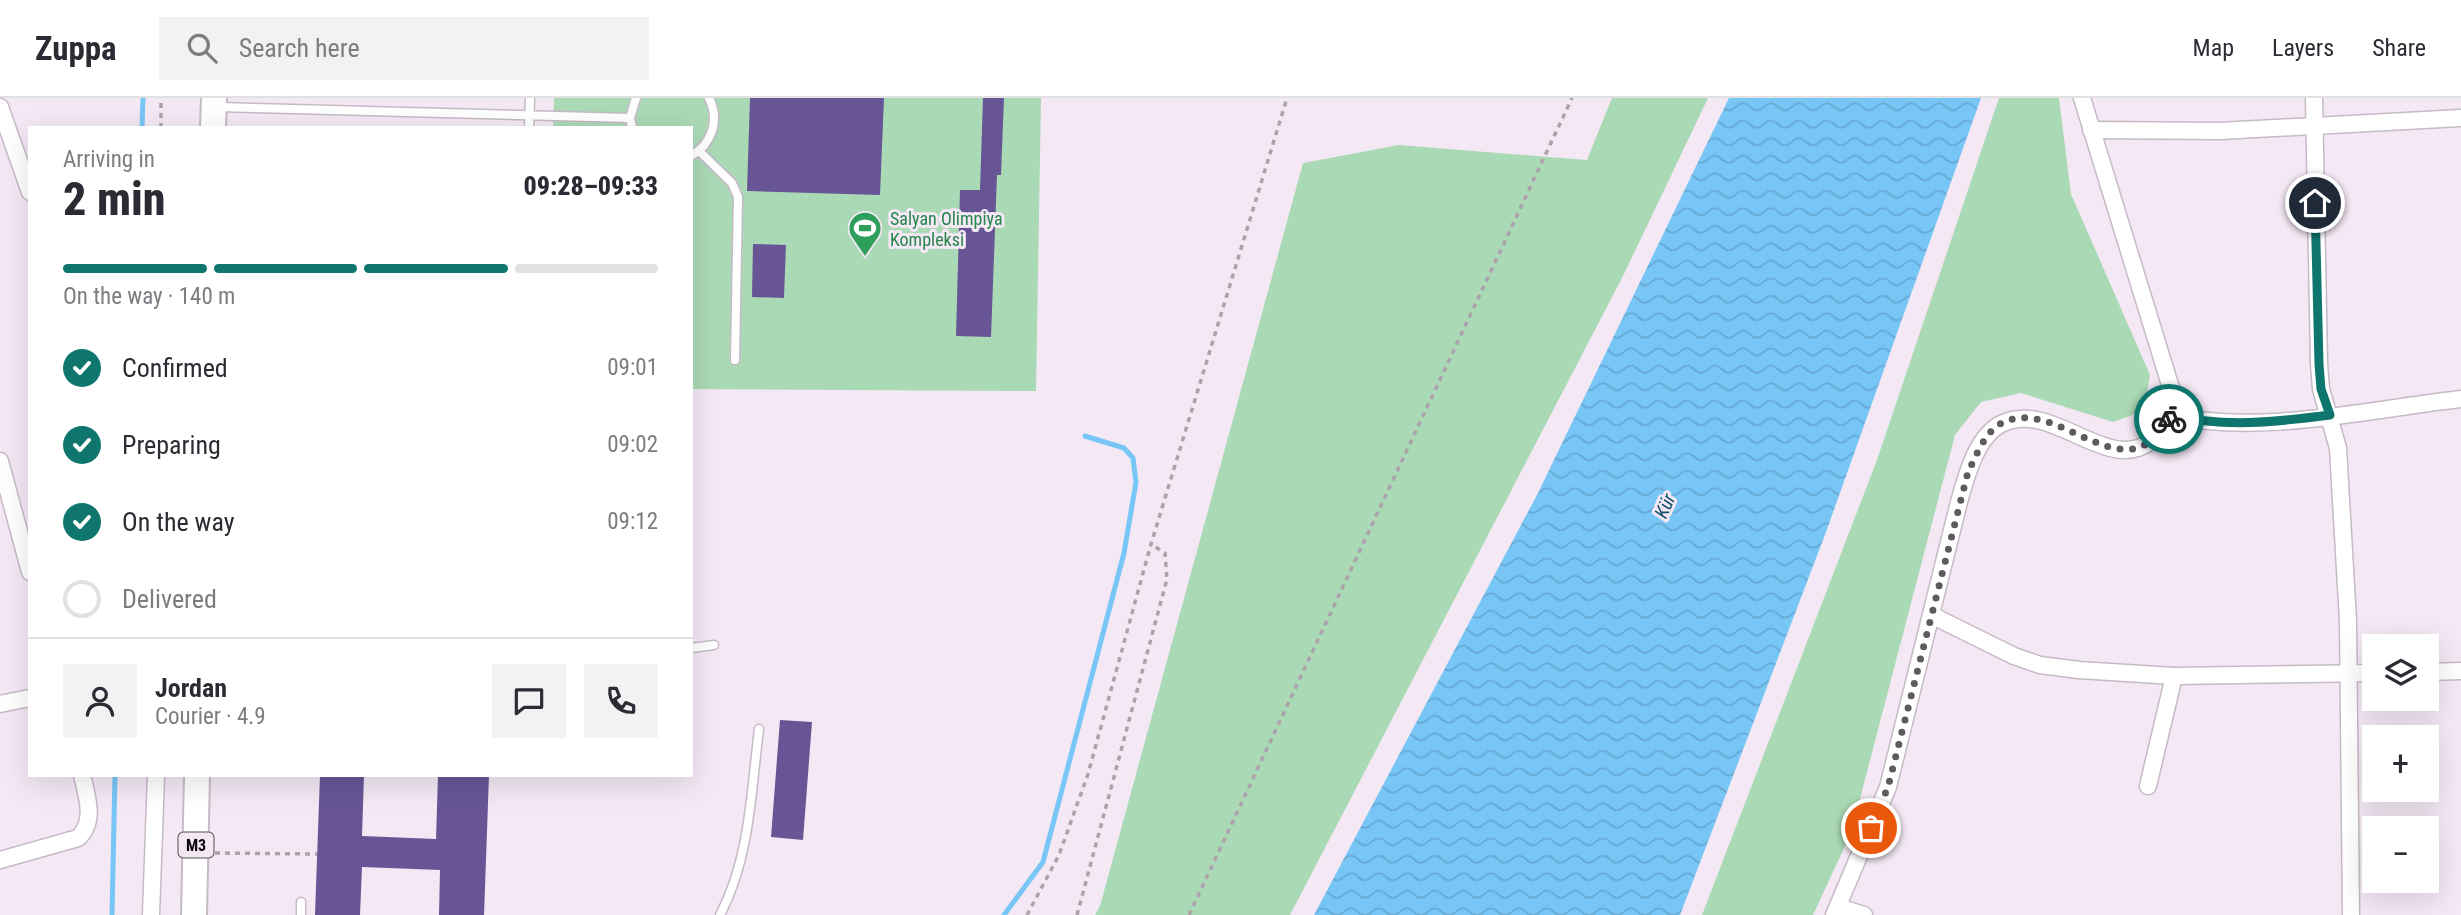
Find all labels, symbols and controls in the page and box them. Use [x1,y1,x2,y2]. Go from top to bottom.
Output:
search box [159,17,649,80]
text: Zuppa [35,29,117,68]
icon: search [183,29,221,67]
text: Search here [239,33,360,63]
text: Map [2193,34,2234,62]
text: Layers [2272,34,2334,62]
text: Share [2372,34,2426,62]
text: Arriving in [63,146,155,173]
text: 09:28–09:33 [524,171,658,201]
text: 2 min [63,172,166,226]
pin [2285,173,2345,233]
icon: home [2296,184,2334,222]
place label: Salyan Olimpiya Kompleksi [890,208,1003,250]
sports icon: Salyan Olimpiya Kompleksi [846,209,884,258]
text: On the way · 140 m [63,283,235,310]
icon: check [63,349,101,387]
text: Confirmed [122,353,228,383]
text: 09:01 [607,354,658,381]
courier [2134,384,2204,454]
icon: bike [2150,400,2188,438]
icon: check [63,426,101,464]
text: Preparing [122,430,221,460]
text: 09:02 [607,431,658,458]
water label: Kür [1650,490,1681,522]
icon: check [63,503,101,541]
text: On the way [122,507,235,537]
text: 09:12 [607,508,658,535]
text: Delivered [122,584,217,614]
map controls [2362,634,2439,893]
button: layers [2362,634,2439,711]
button: person [63,664,137,738]
button: chat [492,664,566,738]
button: phone [584,664,658,738]
text: Jordan [155,673,227,703]
text: Courier · 4.9 [155,703,266,730]
button: + [2362,725,2439,802]
pin [1841,798,1901,858]
icon: bag [1852,809,1890,847]
button: − [2362,816,2439,893]
road number: M3 [178,832,214,858]

